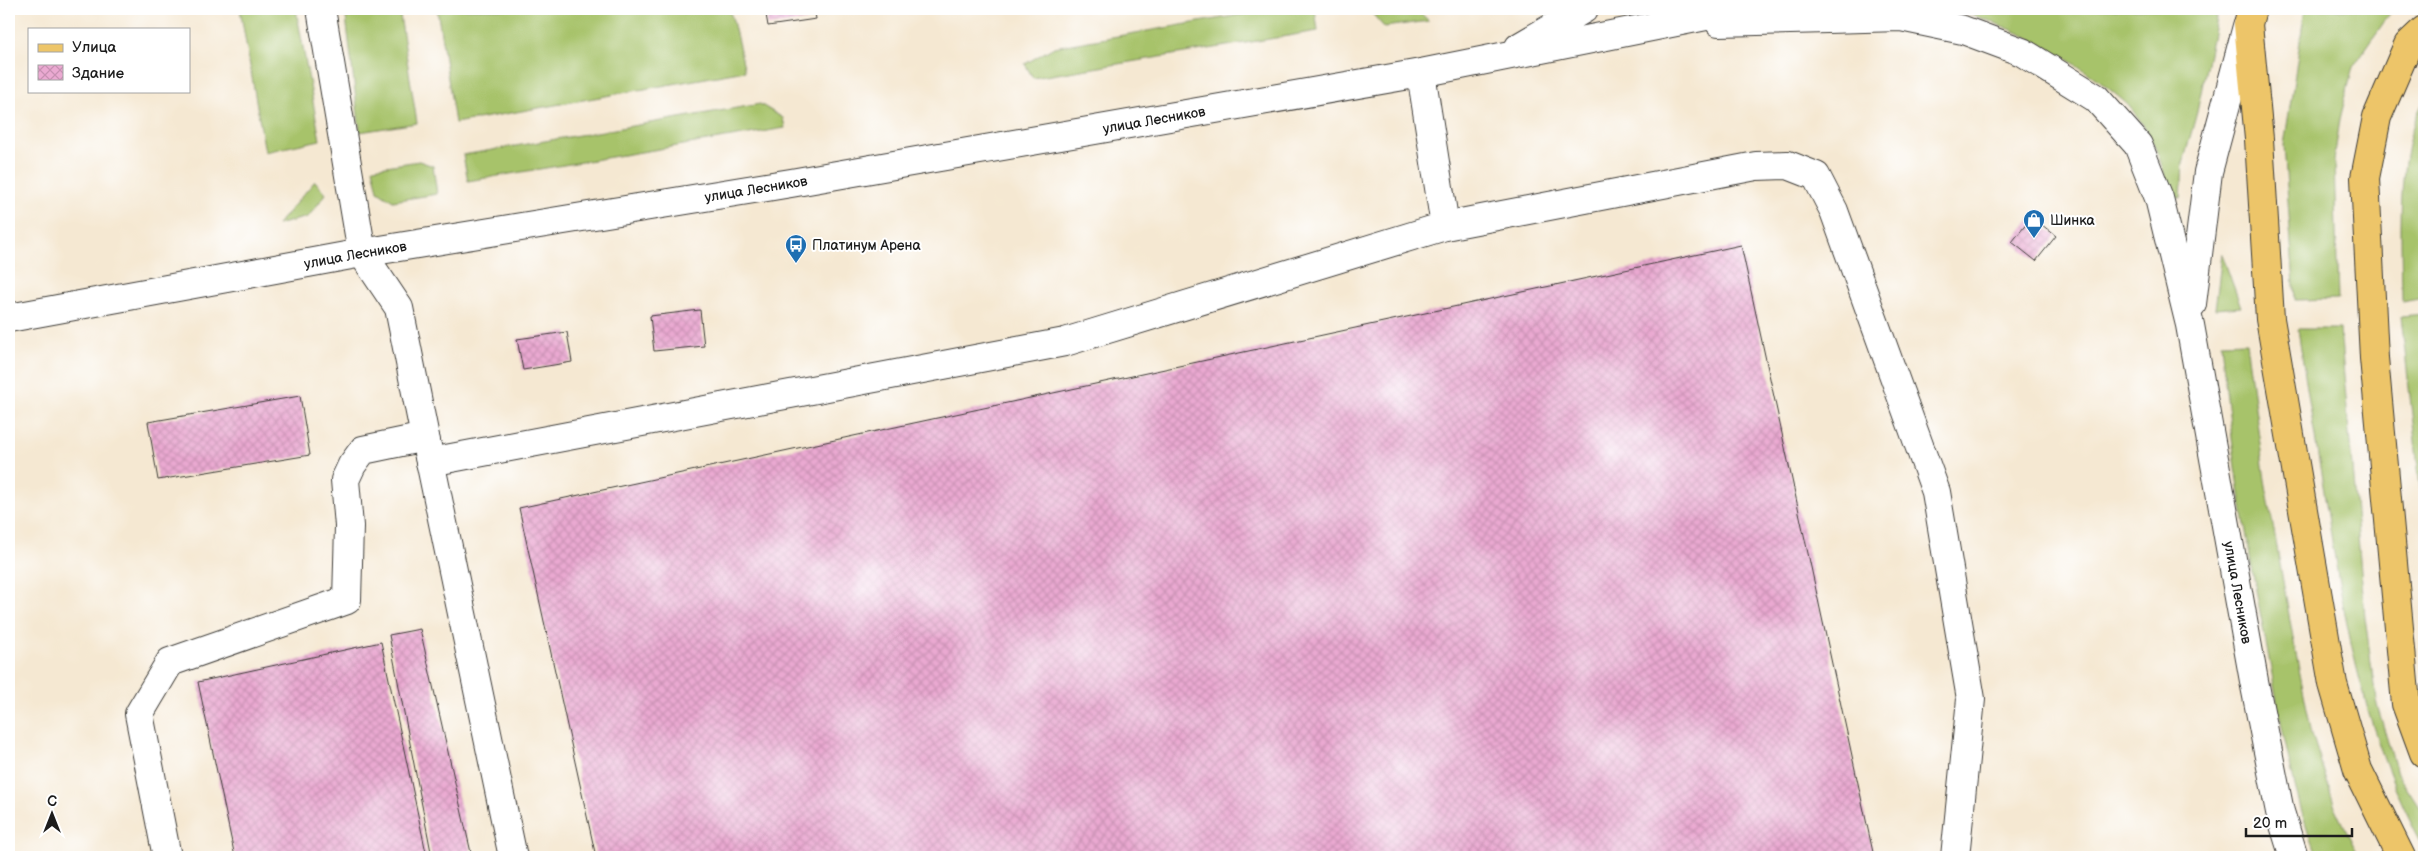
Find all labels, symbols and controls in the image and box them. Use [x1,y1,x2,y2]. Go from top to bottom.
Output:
legend [28,28,190,92]
text: Улица [72,38,117,57]
text: Здание [72,64,124,83]
street label: улица Лесников [1101,103,1207,137]
street label: улица Лесников [703,172,809,206]
shop icon: Шинка [2022,208,2046,239]
place label: Шинка [2050,212,2095,229]
bus stop icon: Платинум Арена [784,233,808,264]
place label: Платинум Арена [812,237,922,254]
street label: улица Лесников [303,238,408,273]
street label: улица Лесников [2220,540,2255,646]
north arrow [28,788,78,838]
text: С [47,793,57,810]
scale bar [2246,806,2352,838]
text: 20 m [2253,814,2287,833]

